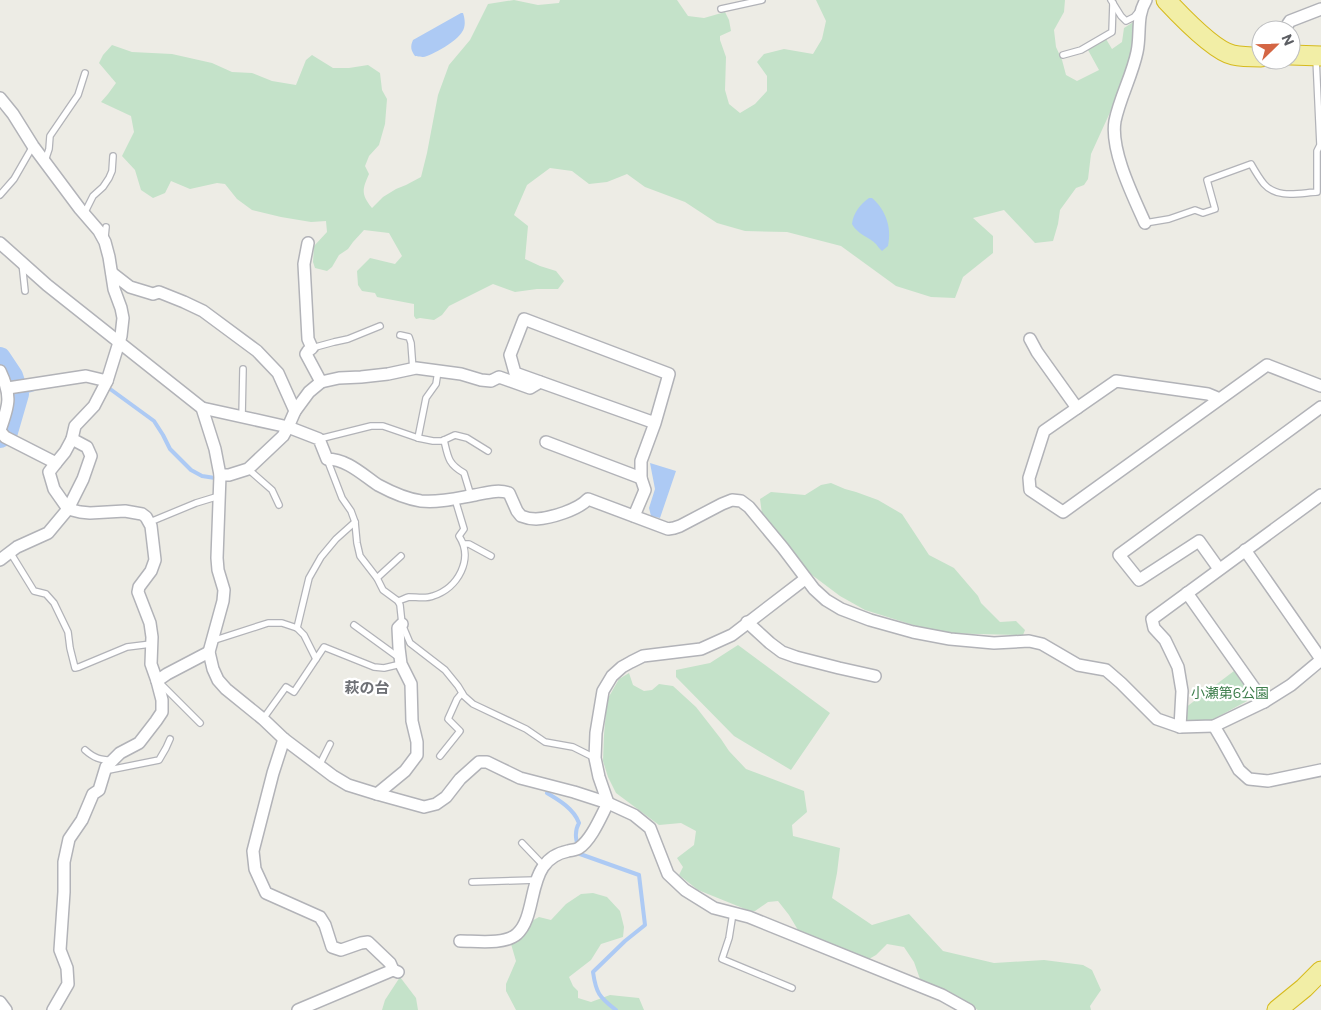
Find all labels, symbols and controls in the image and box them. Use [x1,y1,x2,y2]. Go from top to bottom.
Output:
north arrow [1251,20,1301,70]
text: N [1279,32,1298,48]
district label: 萩の台 [344,678,390,696]
park label: 小瀬第6公園 [1191,684,1269,701]

